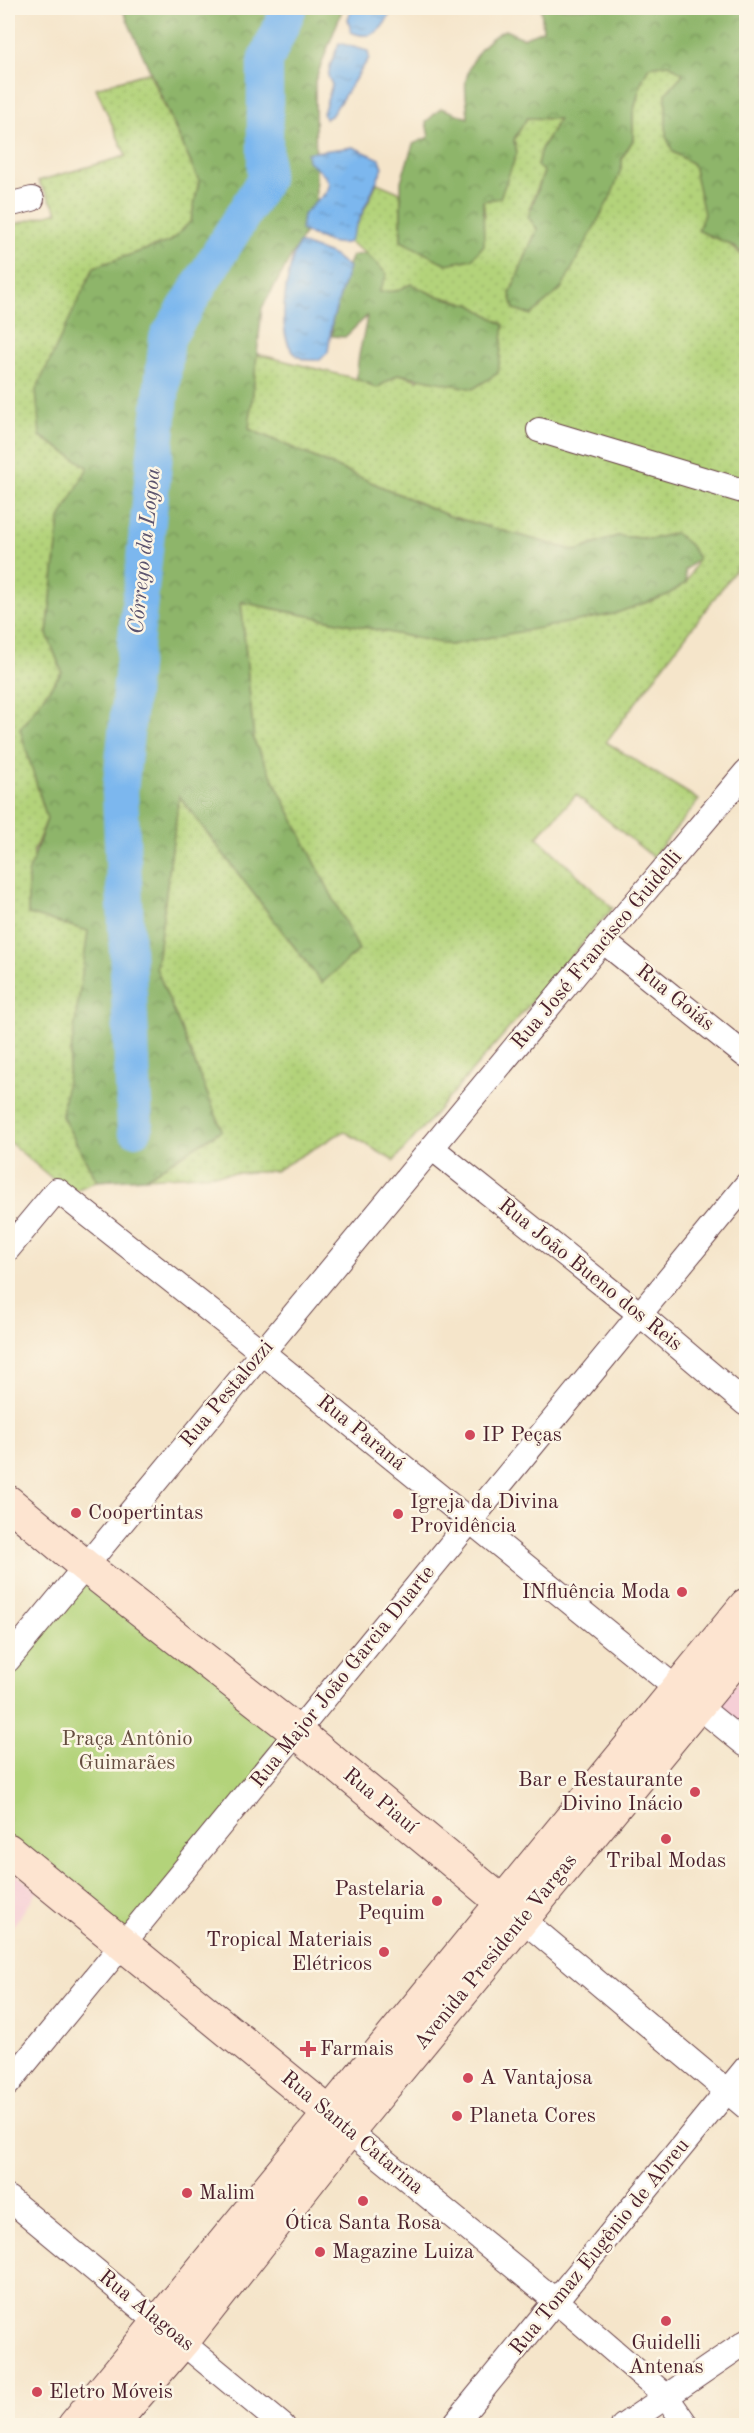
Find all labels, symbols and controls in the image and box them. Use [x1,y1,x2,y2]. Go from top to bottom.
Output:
water label: Córrego da Logoa [125,467,165,635]
street label: Rua José Francisco Guidelli [508,847,686,1053]
street label: Rua Goiás [632,961,718,1035]
street label: Rua João Bueno dos Reis [494,1195,686,1355]
street label: Rua Pestalozzi [176,1337,278,1451]
street label: Rua Paraná [313,1391,409,1475]
place label: IP Peças [482,1425,562,1446]
marker: IP Peças [463,1428,477,1442]
place label: Igreja da Divina Providência [410,1492,559,1537]
place label: Coopertintas [88,1503,203,1524]
marker: Coopertintas [69,1506,83,1520]
marker: Igreja da Divina Providência [391,1507,405,1521]
street label: Rua Major João Garcia Duarte [247,1562,439,1792]
place label: INfluência Moda [522,1582,670,1603]
marker: INfluência Moda [675,1585,689,1599]
park label: Praça Antônio Guimarães [61,1729,193,1774]
street label: Rua Piauí [339,1764,421,1838]
place label: Bar e Restaurante Divino Inácio [518,1770,683,1815]
marker: Bar e Restaurante Divino Inácio [688,1785,702,1799]
marker: Tribal Modas [659,1832,673,1846]
street label: Avenida Presidente Vargas [411,1850,581,2054]
place label: Tribal Modas [606,1851,726,1872]
place label: Pastelaria Pequim [334,1879,425,1924]
marker: Pastelaria Pequim [430,1894,444,1908]
place label: Tropical Materiais Elétricos [206,1930,372,1975]
marker: Tropical Materiais Elétricos [377,1945,391,1959]
place label: Farmais [320,2039,394,2060]
marker: Farmais [301,2042,315,2056]
street label: Rua Santa Catarina [277,2067,427,2199]
place label: A Vantajosa [480,2068,593,2089]
marker: A Vantajosa [461,2071,475,2085]
place label: Planeta Cores [469,2106,596,2127]
marker: Planeta Cores [450,2109,464,2123]
street label: Rua Tomaz Eugênio de Abreu [506,2135,694,2359]
place label: Malim [199,2183,255,2204]
marker: Malim [180,2186,194,2200]
marker: Ótica Santa Rosa [356,2194,370,2208]
place label: Ótica Santa Rosa [285,2208,441,2234]
place label: Magazine Luiza [332,2242,474,2263]
marker: Magazine Luiza [313,2245,327,2259]
street label: Rua Alagoas [94,2266,198,2356]
marker: Guidelli Antenas [659,2314,673,2328]
place label: Guidelli Antenas [628,2333,704,2378]
place label: Eletro Móveis [49,2382,173,2403]
marker: Eletro Móveis [30,2385,44,2399]

